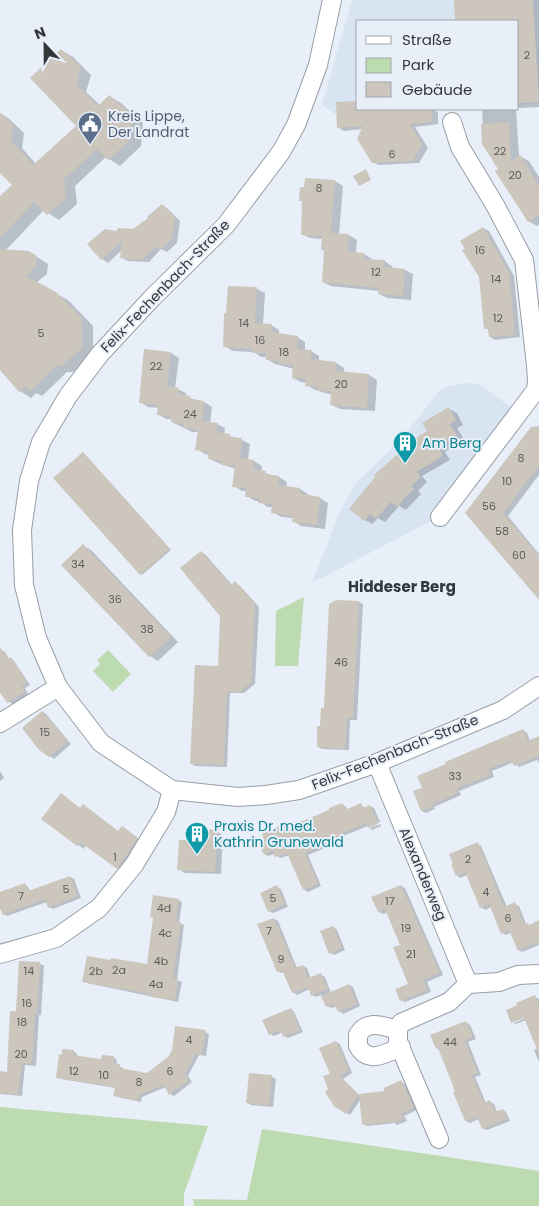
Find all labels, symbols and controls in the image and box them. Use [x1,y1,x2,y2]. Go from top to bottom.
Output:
north arrow [20,20,70,70]
legend [356,20,519,110]
text: N [32,22,49,44]
text: Straße [402,29,452,50]
house number: 2 [524,47,530,63]
text: Park [402,54,434,75]
text: Gebäude [402,79,472,100]
place label: Kreis Lippe, Der Landrat [108,106,189,142]
public building icon: Kreis Lippe, Der Landrat [77,111,103,145]
house number: 22 [494,143,506,159]
house number: 6 [389,146,396,162]
house number: 20 [508,167,522,183]
house number: 8 [316,180,323,196]
street label: Felix-Fechenbach-Straße [96,215,234,357]
house number: 16 [475,242,485,258]
house number: 12 [371,264,381,280]
house number: 14 [491,271,501,287]
house number: 12 [493,310,503,326]
house number: 14 [239,315,249,331]
house number: 5 [38,325,45,341]
house number: 16 [255,332,265,348]
house number: 18 [279,344,289,360]
house number: 22 [150,358,162,374]
house number: 20 [334,376,348,392]
house number: 24 [183,406,197,422]
building icon: Am Berg [392,430,418,464]
place label: Am Berg [422,433,482,453]
house number: 8 [518,450,525,466]
house number: 10 [502,473,512,489]
house number: 56 [482,498,496,514]
house number: 58 [495,523,509,539]
house number: 60 [512,547,526,563]
house number: 34 [71,556,85,572]
district label: Hiddeser Berg [348,576,456,597]
house number: 36 [108,591,122,607]
house number: 38 [140,621,154,637]
house number: 46 [334,654,348,670]
street label: Felix-Fechenbach-Straße [309,709,482,795]
house number: 15 [40,724,50,740]
house number: 33 [449,768,461,784]
place label: Praxis Dr. med. Kathrin Grunewald [214,816,344,852]
building icon: Praxis Dr. med. Kathrin Grunewald [184,821,210,855]
street label: Alexanderweg [394,824,452,924]
house number: 1 [113,849,117,865]
house number: 2 [465,851,471,867]
house number: 5 [63,881,70,897]
house number: 4 [483,884,490,900]
house number: 7 [18,888,24,904]
house number: 5 [270,890,277,906]
house number: 17 [385,893,395,909]
house number: 4d [157,900,171,916]
house number: 6 [505,910,512,926]
house number: 19 [401,920,411,936]
house number: 7 [266,923,272,939]
house number: 4c [158,925,172,941]
house number: 21 [406,946,416,962]
house number: 9 [278,951,285,967]
house number: 4b [154,953,168,969]
house number: 2a [112,962,126,978]
house number: 14 [24,963,34,979]
house number: 2b [89,963,103,979]
house number: 4a [149,976,163,992]
house number: 16 [22,995,32,1011]
house number: 18 [17,1014,27,1030]
house number: 4 [186,1032,193,1048]
house number: 44 [443,1034,457,1050]
house number: 20 [14,1046,28,1062]
house number: 12 [69,1063,79,1079]
house number: 6 [167,1063,174,1079]
house number: 10 [99,1067,109,1083]
house number: 8 [136,1074,143,1090]

